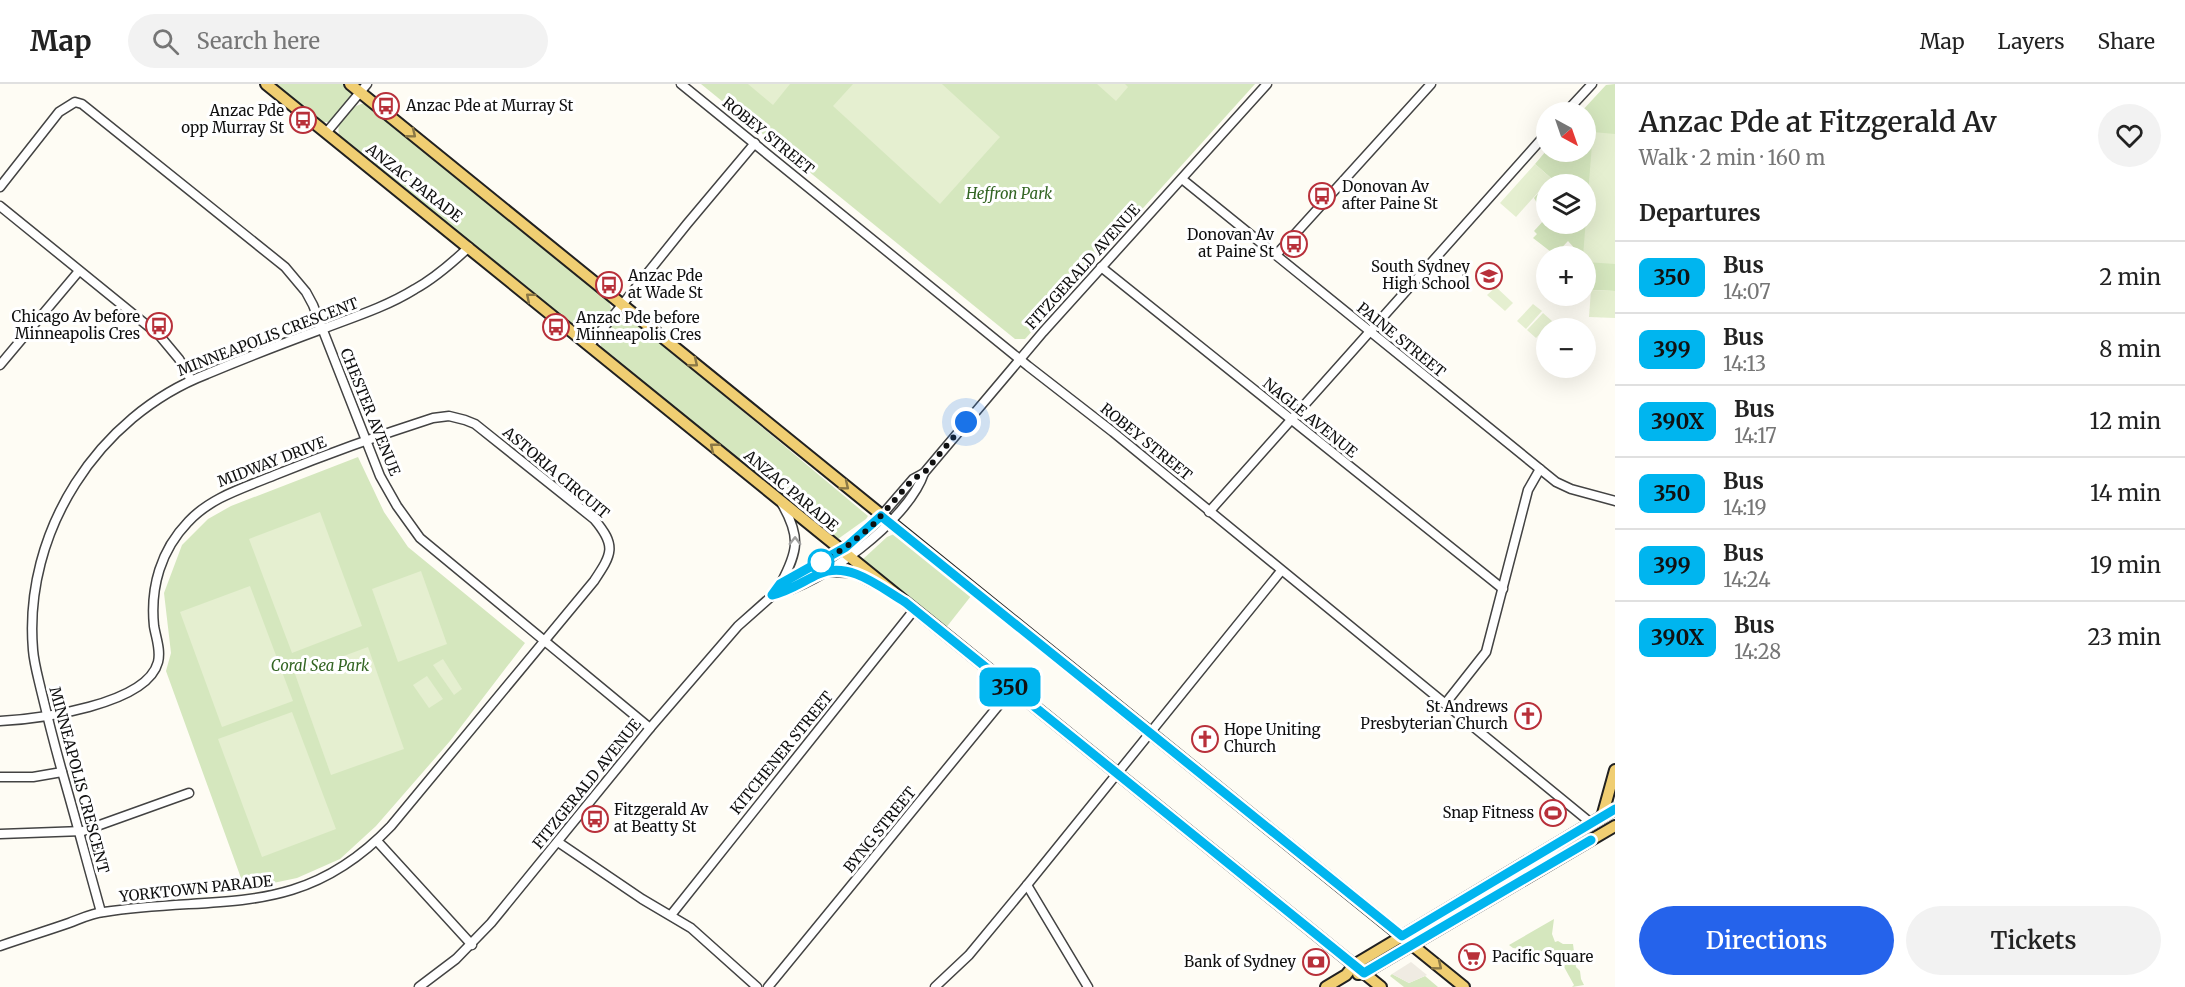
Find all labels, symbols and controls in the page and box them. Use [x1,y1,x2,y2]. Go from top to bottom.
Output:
search box [128,14,548,68]
text: Map [30,23,92,59]
icon: search [149,25,182,58]
text: Search here [197,27,320,55]
text: Map [1920,28,1965,55]
text: Layers [1998,28,2065,55]
text: Share [2098,28,2155,55]
bus stop icon: Anzac Pde at Murray St [371,91,401,121]
street label: ROBEY STREET [719,93,818,179]
place label: Anzac Pde at Murray St [405,96,573,115]
place label: Anzac Pde opp Murray St [181,101,284,137]
north arrow [1536,102,1596,162]
map controls [1536,102,1596,378]
text: Anzac Pde at Fitzgerald Av [1639,104,1997,140]
button: heart [2098,104,2161,167]
bus stop icon: Anzac Pde opp Murray St [288,105,318,135]
one-way arrow [405,127,416,138]
street label: ANZAC PARADE [362,139,467,226]
text: Walk · 2 min · 160 m [1639,145,1825,170]
button: layers [1536,174,1596,234]
place label: Donovan Av after Paine St [1342,177,1438,213]
bus stop icon: Donovan Av after Paine St [1307,181,1337,211]
park label: Heffron Park [965,184,1053,203]
text: Departures [1639,199,1761,227]
street label: FITZGERALD AVENUE [1021,200,1144,333]
place label: Donovan Av at Paine St [1187,225,1274,261]
bus stop icon: Donovan Av at Paine St [1279,229,1309,259]
button: + [1536,246,1596,306]
text: Bus [1723,251,1764,279]
place label: South Sydney High School [1371,257,1470,293]
school or university icon: South Sydney High School [1474,261,1504,291]
text: 2 min [2099,263,2161,291]
text: 350 [1653,264,1691,291]
place label: Anzac Pde at Wade St [627,266,703,302]
bus stop icon: Anzac Pde at Wade St [594,270,624,300]
text: 14:07 [1723,279,1771,304]
street label: MINNEAPOLIS CRESCENT [175,293,362,380]
one-way arrow [526,293,537,304]
street label: PAINE STREET [1353,298,1450,381]
place label: Chicago Av before Minneapolis Cres [12,307,140,343]
place label: Anzac Pde before Minneapolis Cres [575,308,701,344]
bus stop icon: Chicago Av before Minneapolis Cres [144,311,174,341]
bus stop icon: Anzac Pde before Minneapolis Cres [541,312,571,342]
button: − [1536,318,1596,378]
text: Bus [1723,323,1764,351]
text: 8 min [2099,335,2161,363]
text: 399 [1653,336,1691,363]
street label: CHESTER AVENUE [336,345,405,479]
text: 14:13 [1723,351,1766,376]
one-way arrow [687,355,698,366]
street label: NAGLE AVENUE [1259,374,1362,462]
text: Bus [1734,395,1775,423]
street label: ROBEY STREET [1097,399,1196,485]
your location [951,407,981,437]
text: 12 min [2090,407,2161,435]
text: 390X [1651,408,1704,435]
street label: ASTORIA CIRCUIT [499,422,614,523]
text: 14:17 [1734,423,1777,448]
street label: MIDWAY DRIVE [215,432,329,491]
one-way arrow [710,443,721,454]
street label: ANZAC PARADE [740,445,843,536]
text: Bus [1723,467,1764,495]
one-way arrow [838,479,849,490]
text: 14 min [2090,479,2161,507]
text: 350 [1653,480,1691,507]
text: 14:19 [1723,495,1767,520]
one-way arrow [789,537,801,546]
text: Bus [1723,539,1764,567]
unlabelled marker [808,549,834,575]
text: 19 min [2090,551,2161,579]
text: 399 [1653,552,1691,579]
text: 14:24 [1723,567,1770,592]
text: Bus [1734,611,1775,639]
text: 23 min [2087,623,2161,651]
text: 390X [1651,624,1704,651]
text: 14:28 [1734,639,1781,664]
park label: Coral Sea Park [271,656,370,675]
line badge: 350 [976,668,1044,706]
text: 350 [991,674,1029,701]
street label: MINNEAPOLIS CRESCENT [45,685,114,876]
street label: KITCHENER STREET [726,687,837,818]
place label: St Andrews Presbyterian Church [1360,697,1508,733]
church icon: St Andrews Presbyterian Church [1513,701,1543,731]
street label: FITZGERALD AVENUE [528,714,645,853]
place label: Hope Uniting Church [1224,720,1321,756]
church icon: Hope Uniting Church [1190,724,1220,754]
street label: BYNG STREET [839,783,920,876]
sports icon: Snap Fitness [1538,798,1568,828]
place label: Fitzgerald Av at Beatty St [614,800,709,836]
place label: Snap Fitness [1442,803,1534,822]
bus stop icon: Fitzgerald Av at Beatty St [580,804,610,834]
street label: YORKTOWN PARADE [118,871,274,906]
button: Directions [1639,906,1894,975]
button: Tickets [1906,906,2161,975]
supermarket icon: Pacific Square [1457,942,1487,972]
bank icon: Bank of Sydney [1301,947,1331,977]
place label: Pacific Square [1492,947,1593,966]
place label: Bank of Sydney [1184,952,1296,971]
one-way arrow [1431,959,1442,970]

